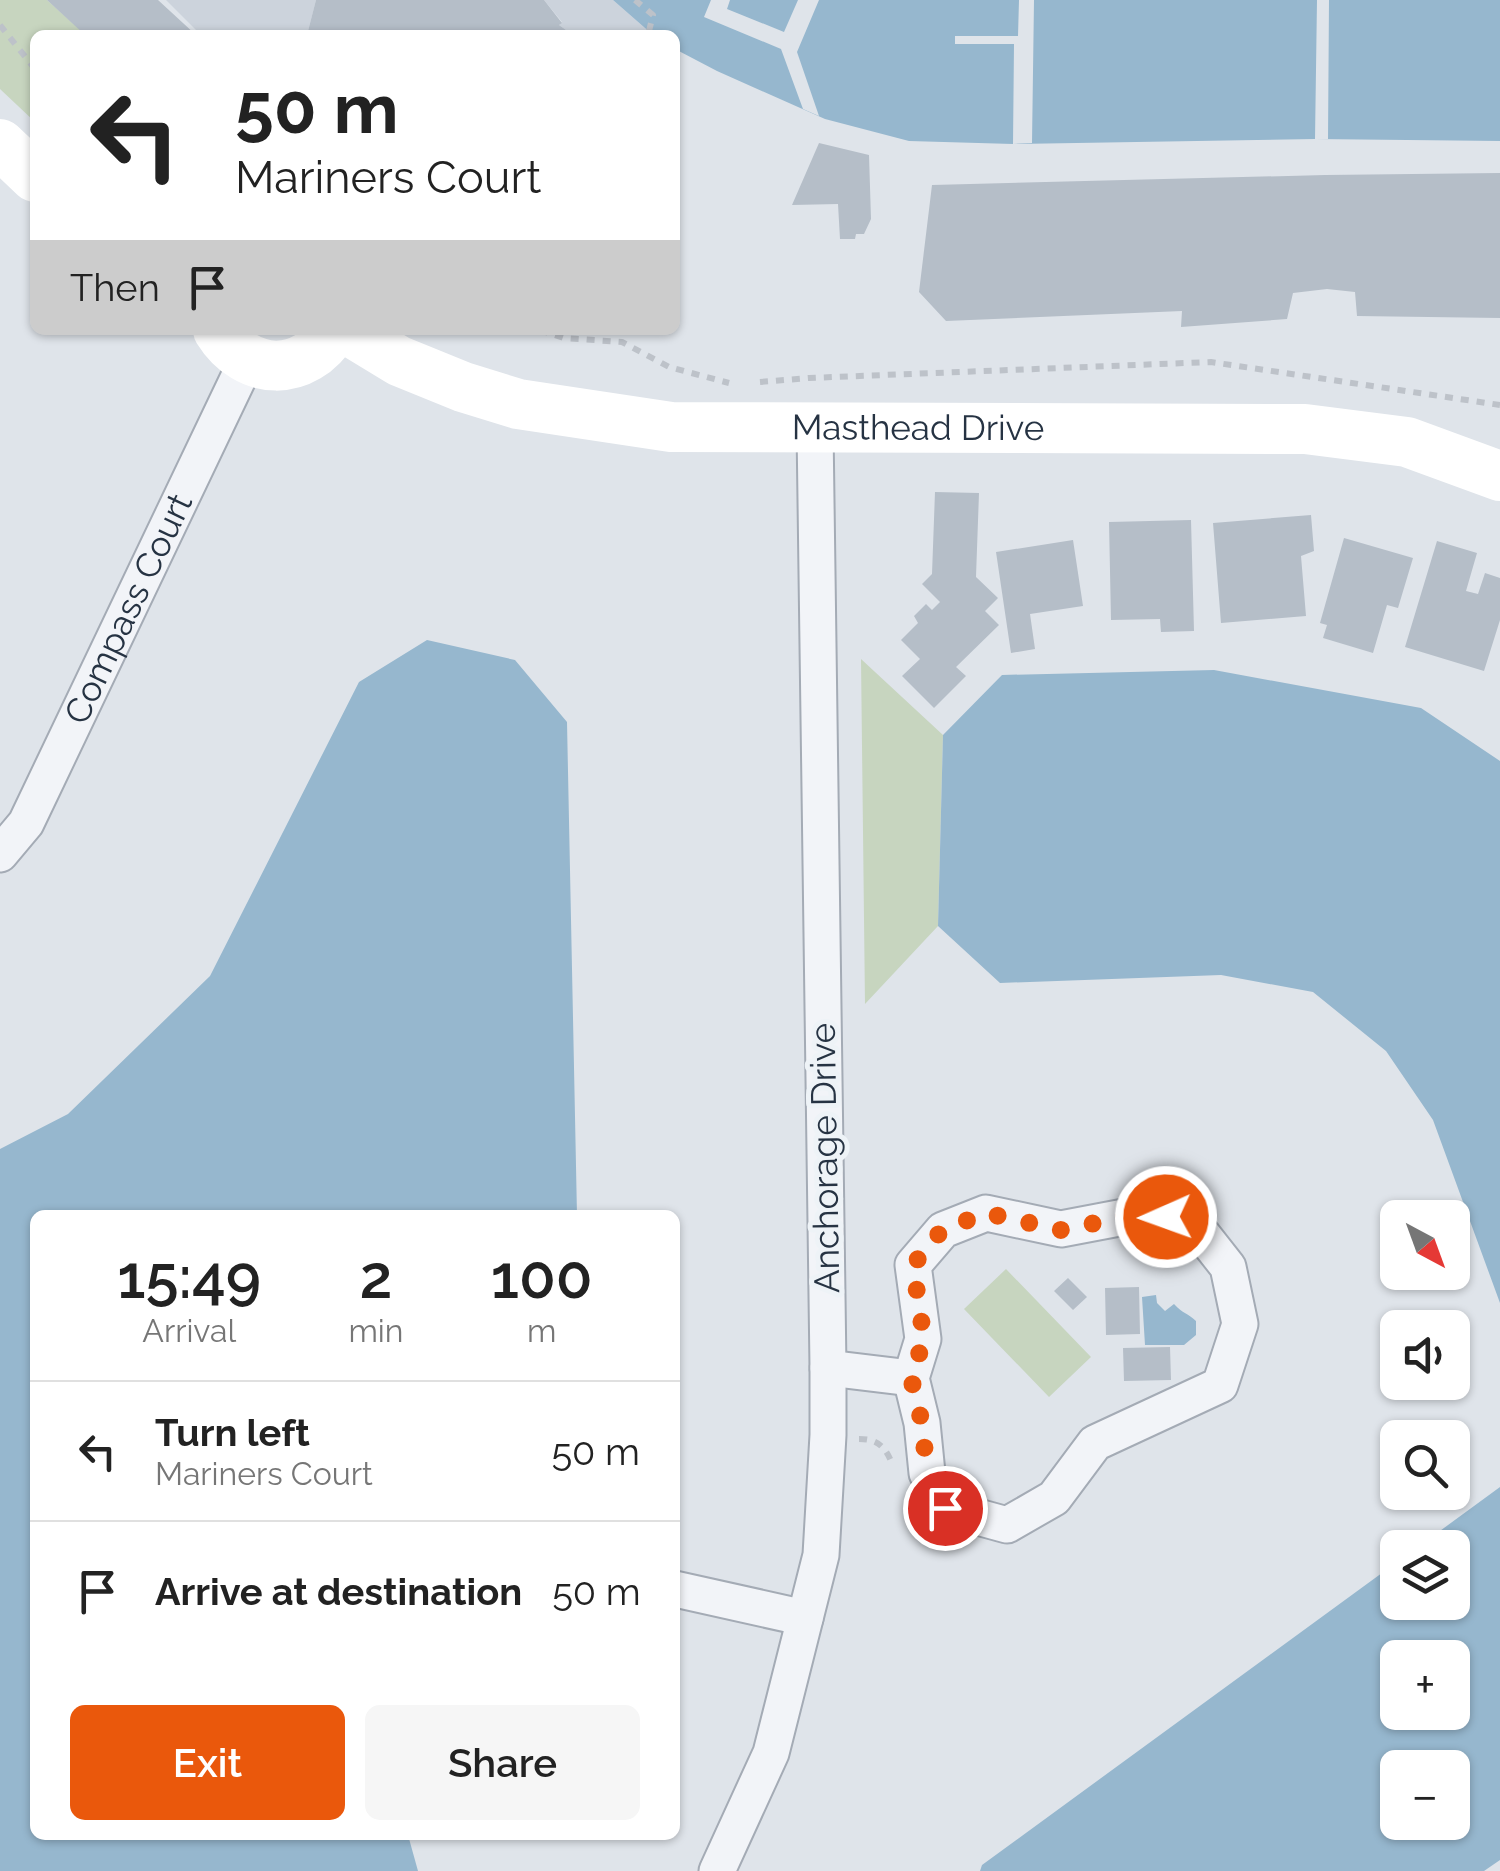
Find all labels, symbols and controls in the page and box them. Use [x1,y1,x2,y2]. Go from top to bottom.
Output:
text: 50 m [235,67,399,149]
icon: left [70,70,200,200]
text: Mariners Court [235,151,541,204]
icon: arrive [180,260,235,315]
text: Then [70,265,160,310]
street label: Masthead Drive [792,406,1044,448]
street label: Compass Court [55,486,200,730]
street label: Anchorage Drive [802,1022,847,1294]
position arrow [1114,1165,1218,1269]
north arrow [1380,1200,1470,1290]
map controls [1380,1200,1470,1840]
text: 15:49 [117,1242,261,1312]
text: 2 [359,1242,392,1312]
text: 100 [491,1242,593,1312]
button: sound [1380,1310,1470,1400]
text: Arrival [142,1312,236,1349]
text: min [348,1312,403,1349]
text: m [527,1312,556,1349]
text: Turn left [155,1410,310,1455]
button: search [1380,1420,1470,1510]
icon: left [70,1424,125,1479]
text: 50 m [551,1429,640,1474]
text: Mariners Court [155,1455,373,1492]
pin [903,1466,988,1551]
icon: arrive [918,1481,973,1536]
button: layers [1380,1530,1470,1620]
icon: arrive [70,1564,125,1619]
text: Arrive at destination [155,1569,522,1614]
text: 50 m [552,1569,641,1614]
button: + [1380,1640,1470,1730]
button: Exit [70,1705,345,1820]
button: Share [365,1705,640,1820]
button: − [1380,1750,1470,1840]

